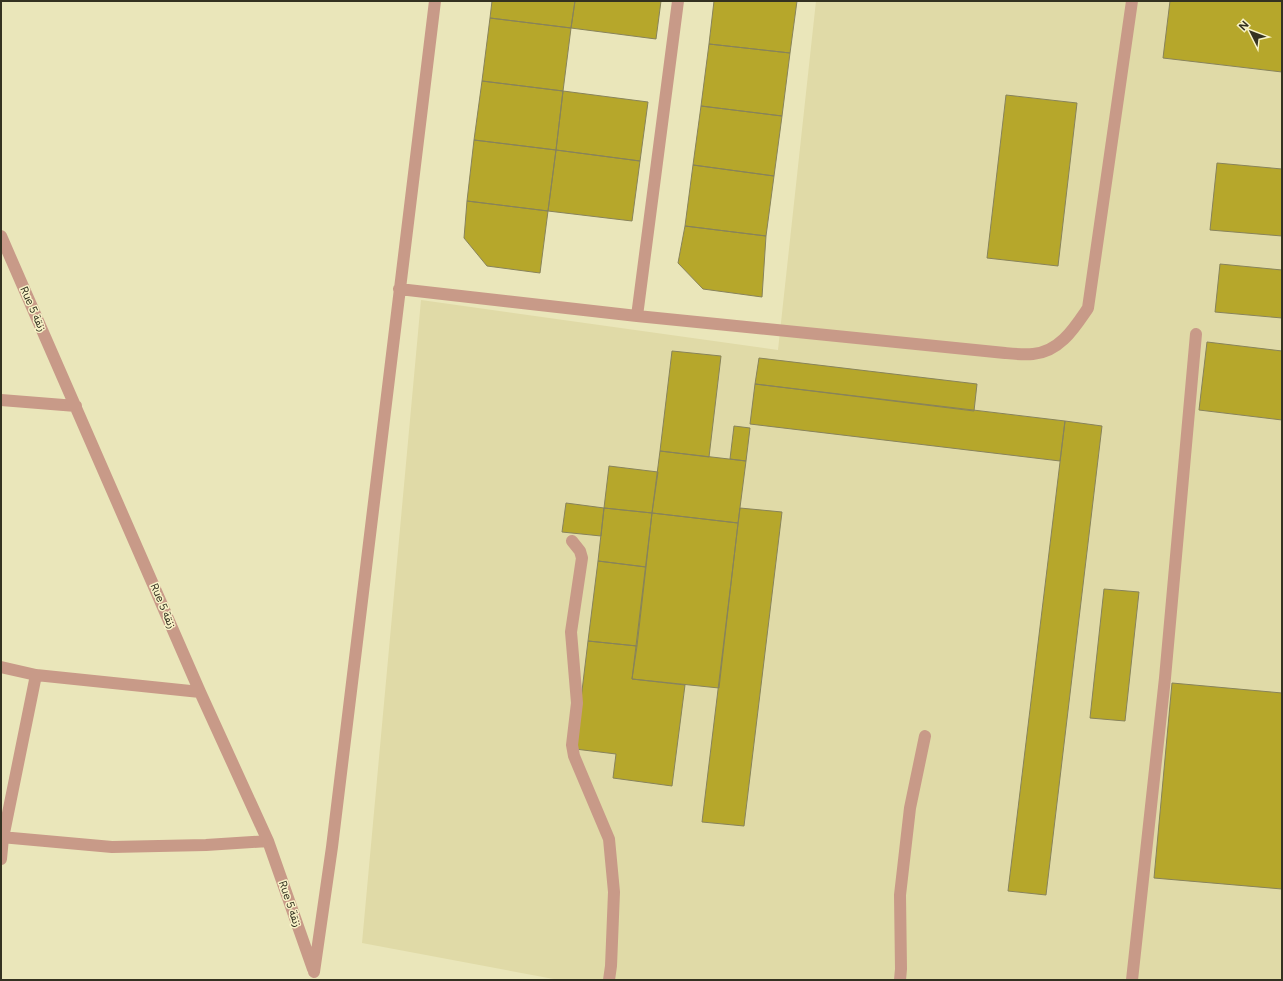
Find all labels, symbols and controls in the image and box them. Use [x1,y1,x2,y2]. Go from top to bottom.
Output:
north arrow [1231,12,1271,52]
text: N [1236,18,1252,33]
street label: Rue 5 زنقة [17,284,49,334]
street label: Rue 5 زنقة [148,581,178,631]
street label: Rue 5 زنقة [276,879,304,929]

